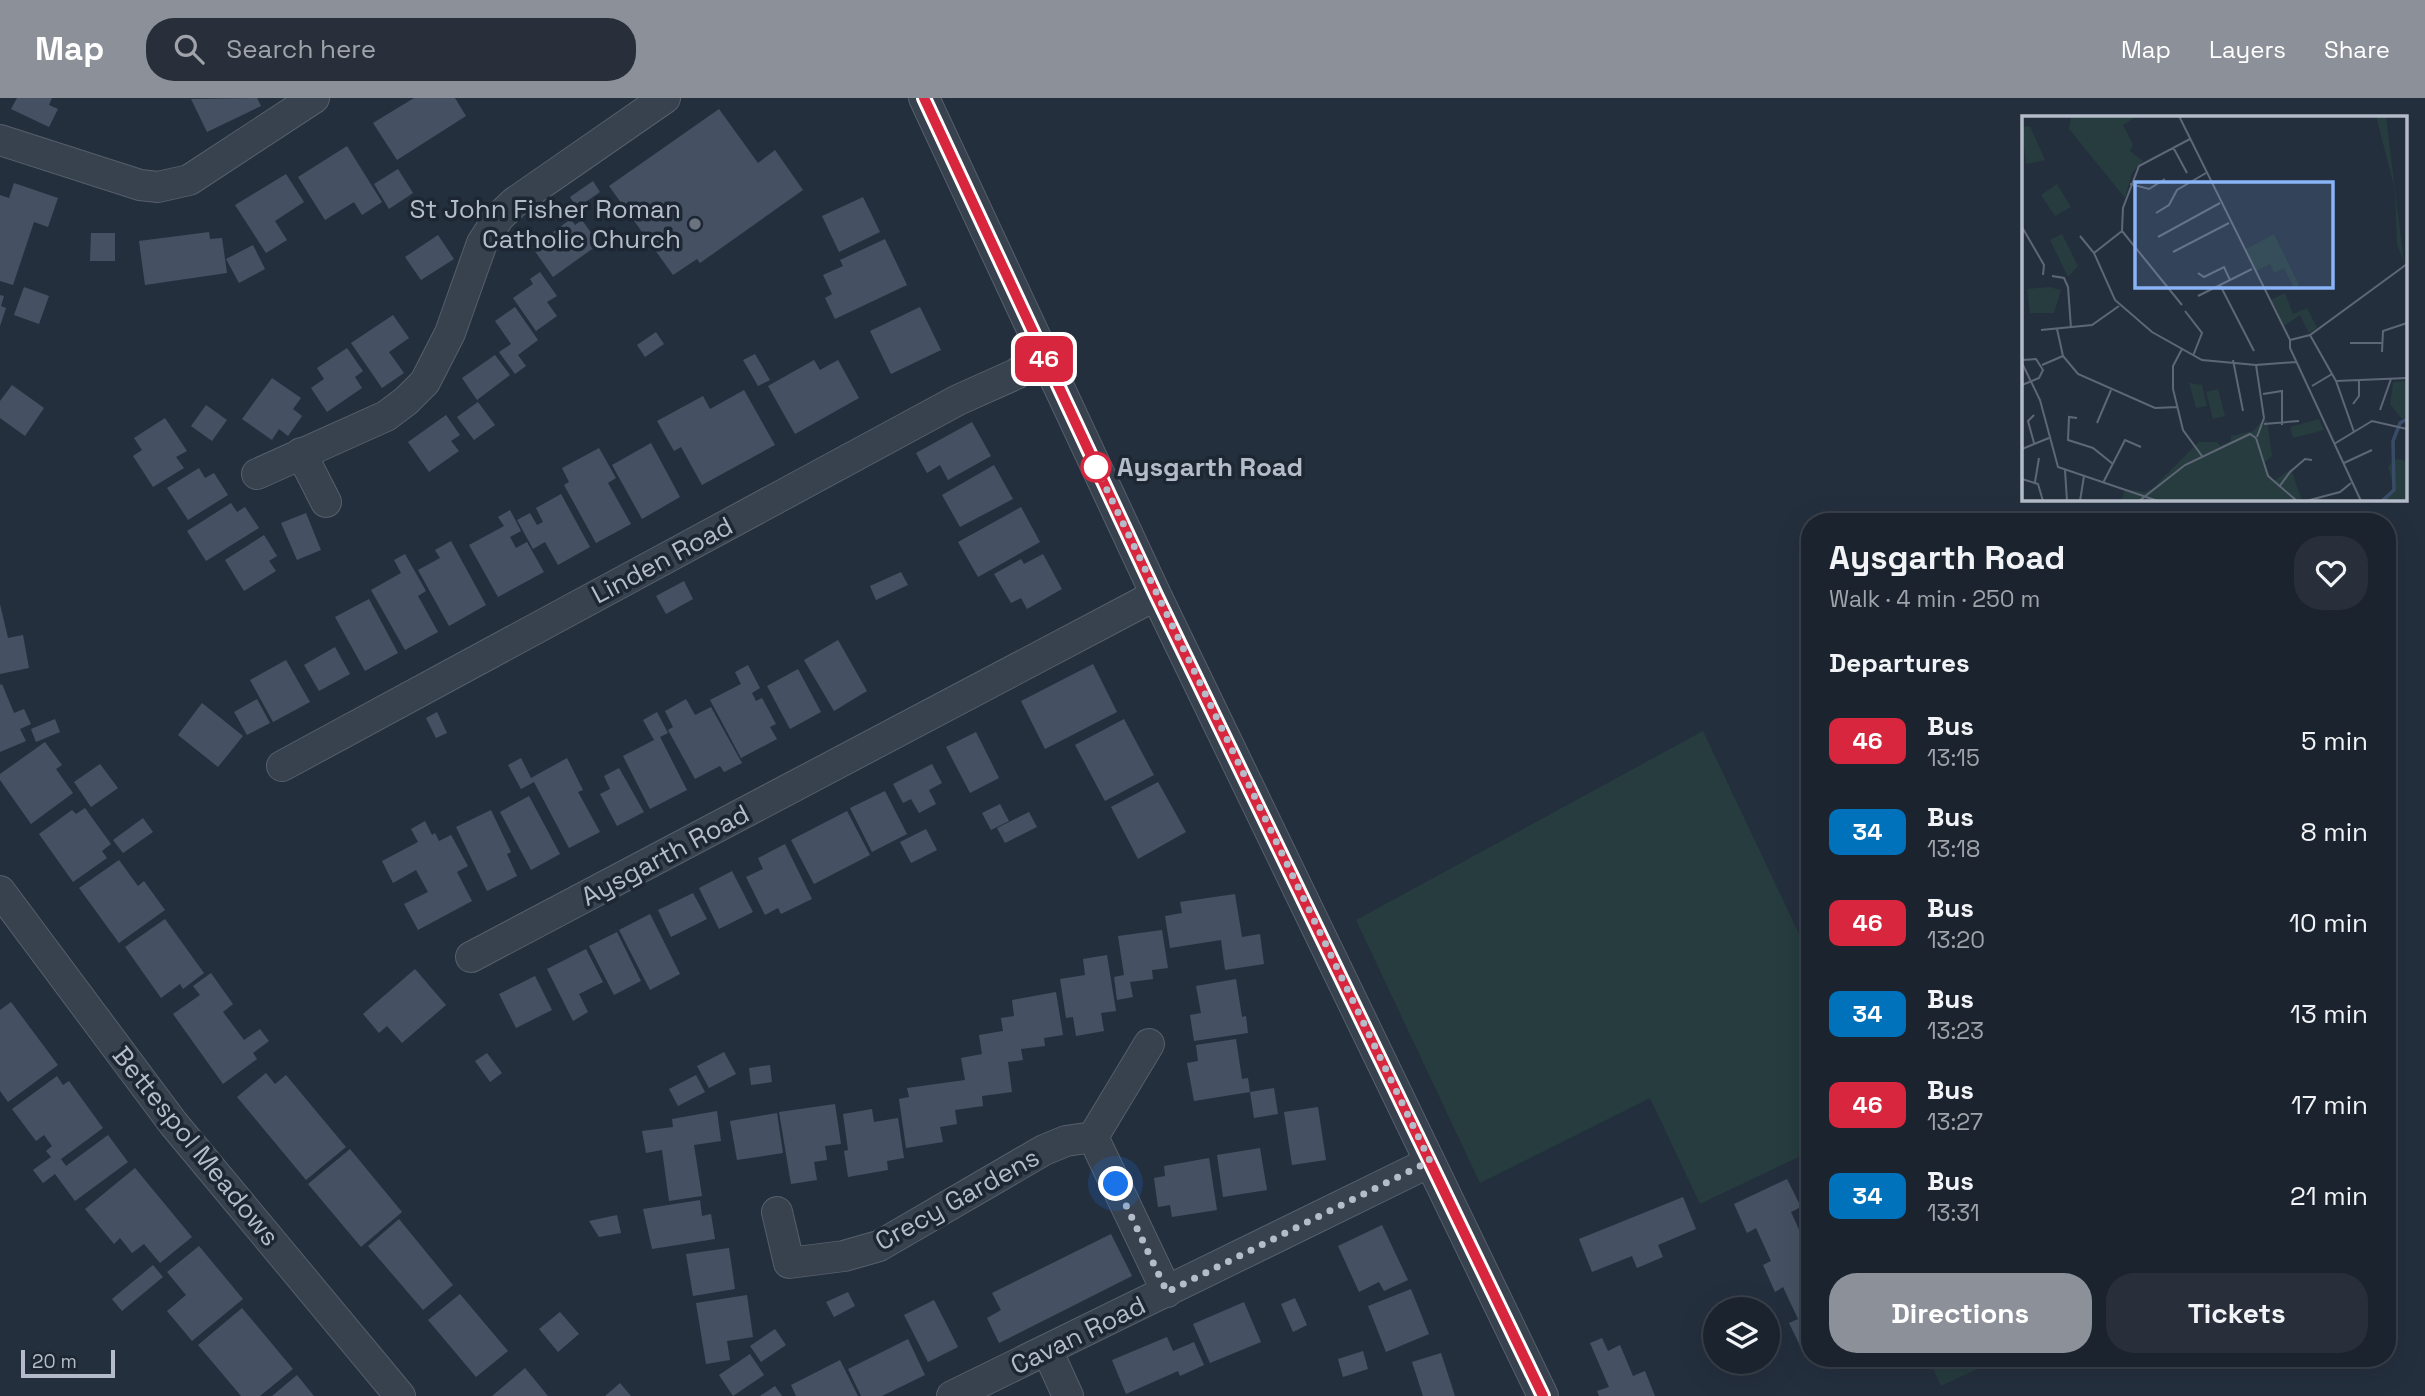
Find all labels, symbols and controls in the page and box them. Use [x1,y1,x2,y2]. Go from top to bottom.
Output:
search box [146,18,636,81]
text: Map [35,28,104,70]
icon: search [170,30,208,68]
text: Search here [226,32,376,66]
text: Map [2121,34,2171,65]
text: Layers [2209,34,2286,65]
text: Share [2324,34,2390,65]
inset map [2022,116,2408,500]
place label: St John Fisher Roman Catholic Church [409,192,681,256]
marker: St John Fisher Roman Catholic Church [687,216,703,232]
line badge: 46 [1012,336,1076,382]
text: 46 [1029,343,1059,374]
place label: Aysgarth Road [1117,450,1303,484]
marker: Aysgarth Road [1081,452,1111,482]
street label: Linden Road [586,509,738,611]
button: heart [2294,536,2368,610]
text: Aysgarth Road [1829,537,2065,579]
text: Walk · 4 min · 250 m [1829,584,2040,614]
text: Departures [1829,646,1970,680]
text: Bus [1927,709,1974,743]
text: 5 min [2301,724,2368,758]
text: 46 [1852,725,1883,756]
text: 13:15 [1927,743,1980,773]
street label: Aysgarth Road [575,796,755,914]
text: Bus [1927,800,1974,834]
text: 8 min [2300,815,2368,849]
text: 34 [1853,816,1882,847]
text: 13:18 [1927,834,1980,864]
text: Bus [1927,891,1974,925]
text: 10 min [2289,906,2368,940]
text: 46 [1852,907,1883,938]
text: 13:20 [1927,925,1985,955]
text: Bus [1927,982,1974,1016]
text: 13 min [2290,997,2368,1031]
text: 34 [1853,998,1882,1029]
text: 13:23 [1927,1016,1984,1046]
street label: Bettespol Meadows [105,1039,287,1253]
text: Bus [1927,1073,1974,1107]
text: 17 min [2291,1088,2368,1122]
text: 46 [1852,1089,1883,1120]
text: 13:27 [1927,1107,1983,1137]
street label: Crecy Gardens [869,1140,1045,1258]
text: Bus [1927,1164,1974,1198]
your location [1098,1166,1133,1201]
text: 21 min [2290,1179,2368,1213]
text: 34 [1853,1180,1882,1211]
text: 13:31 [1927,1198,1980,1228]
button: Directions [1829,1273,2092,1353]
button: Tickets [2106,1273,2368,1353]
street label: Cavan Road [1005,1288,1151,1382]
map controls [1703,1297,1780,1374]
button: layers [1703,1297,1780,1374]
scale bar [21,1347,116,1379]
text: 20 m [32,1349,77,1374]

